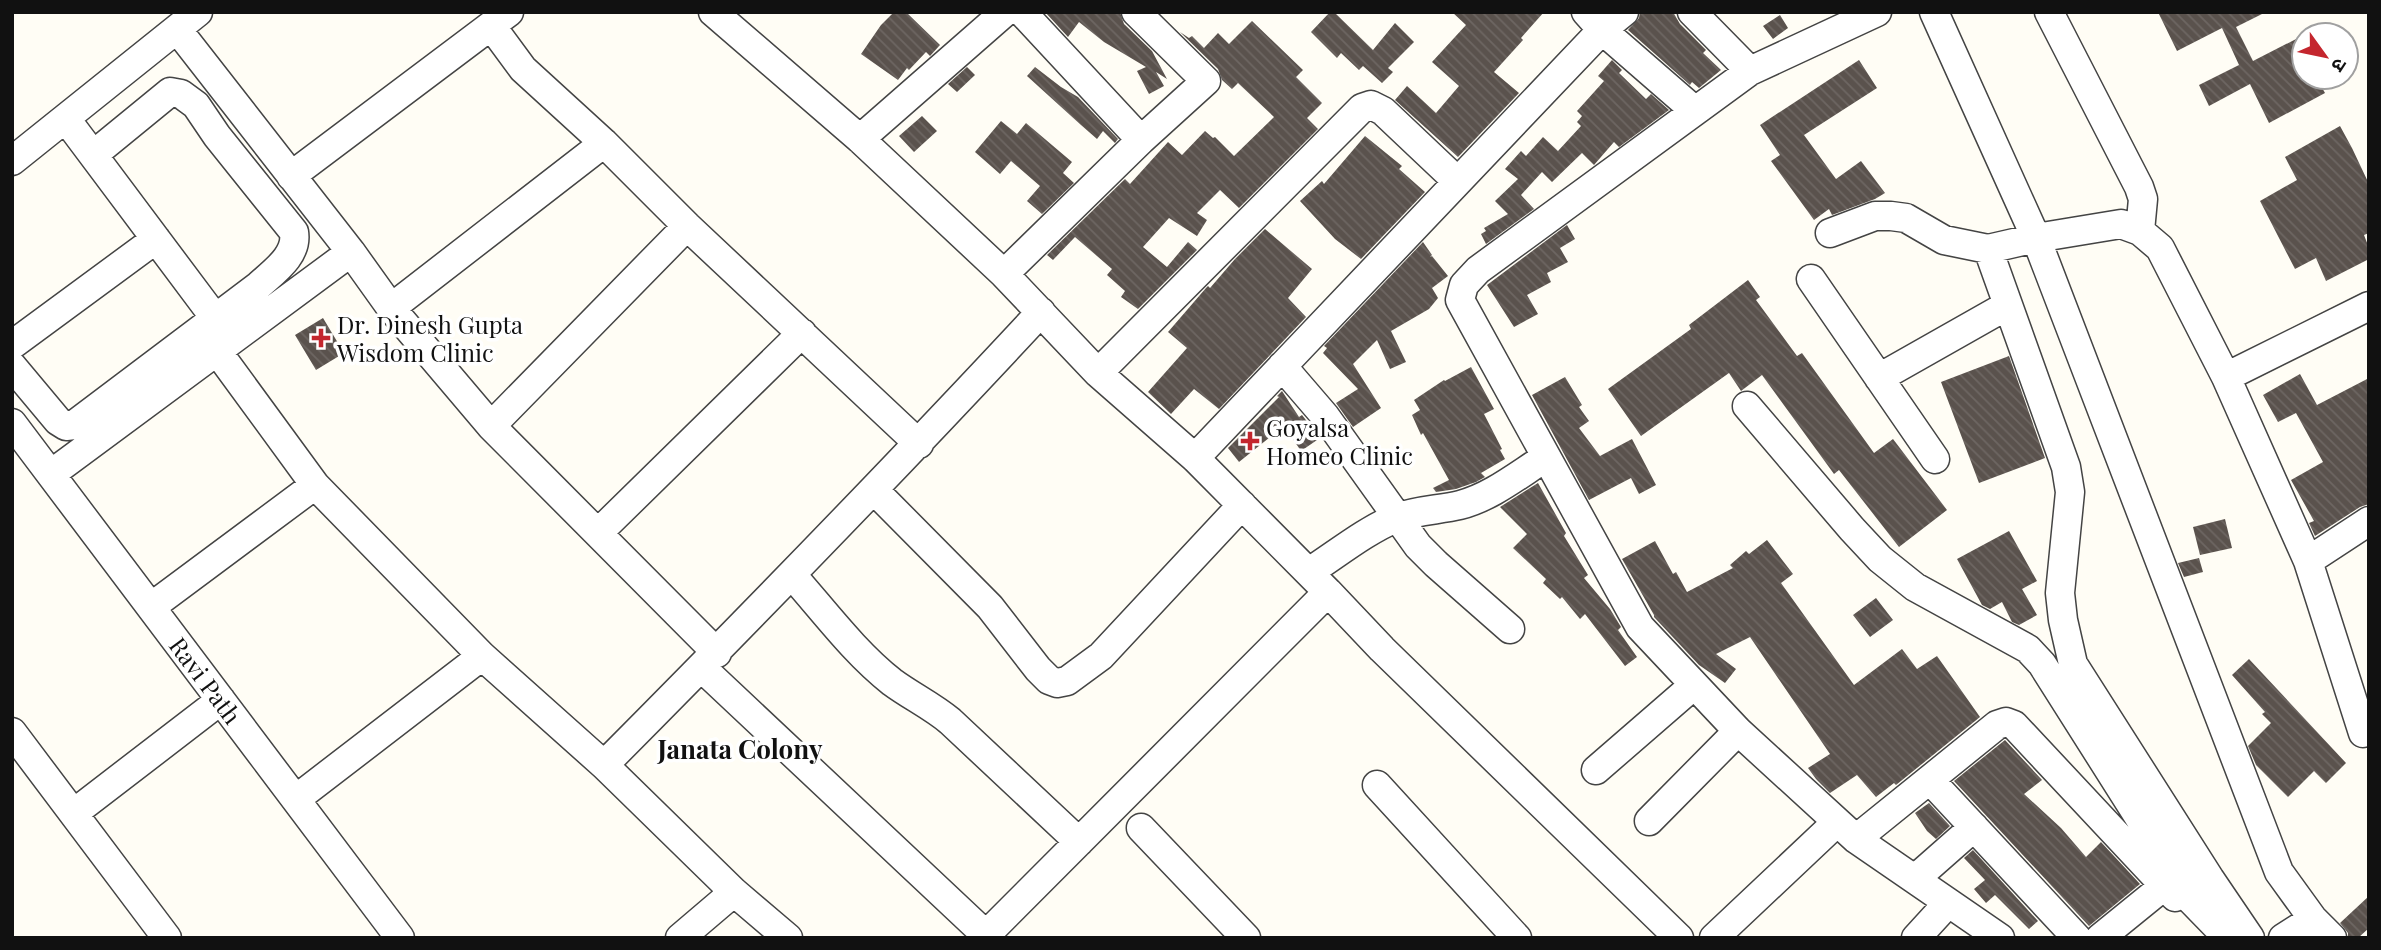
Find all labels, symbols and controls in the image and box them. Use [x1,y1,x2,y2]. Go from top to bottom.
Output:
north arrow [2290,21,2360,91]
text: उ [2326,54,2354,78]
place label: Dr. Dinesh Gupta Wisdom Clinic [336,308,523,368]
marker: Dr. Dinesh Gupta Wisdom Clinic [311,328,331,348]
place label: Goyalsa Homeo Clinic [1266,411,1413,471]
marker: Goyalsa Homeo Clinic [1240,431,1260,451]
street label: Ravi Path [163,630,249,730]
district label: Janata Colony [657,731,823,766]

